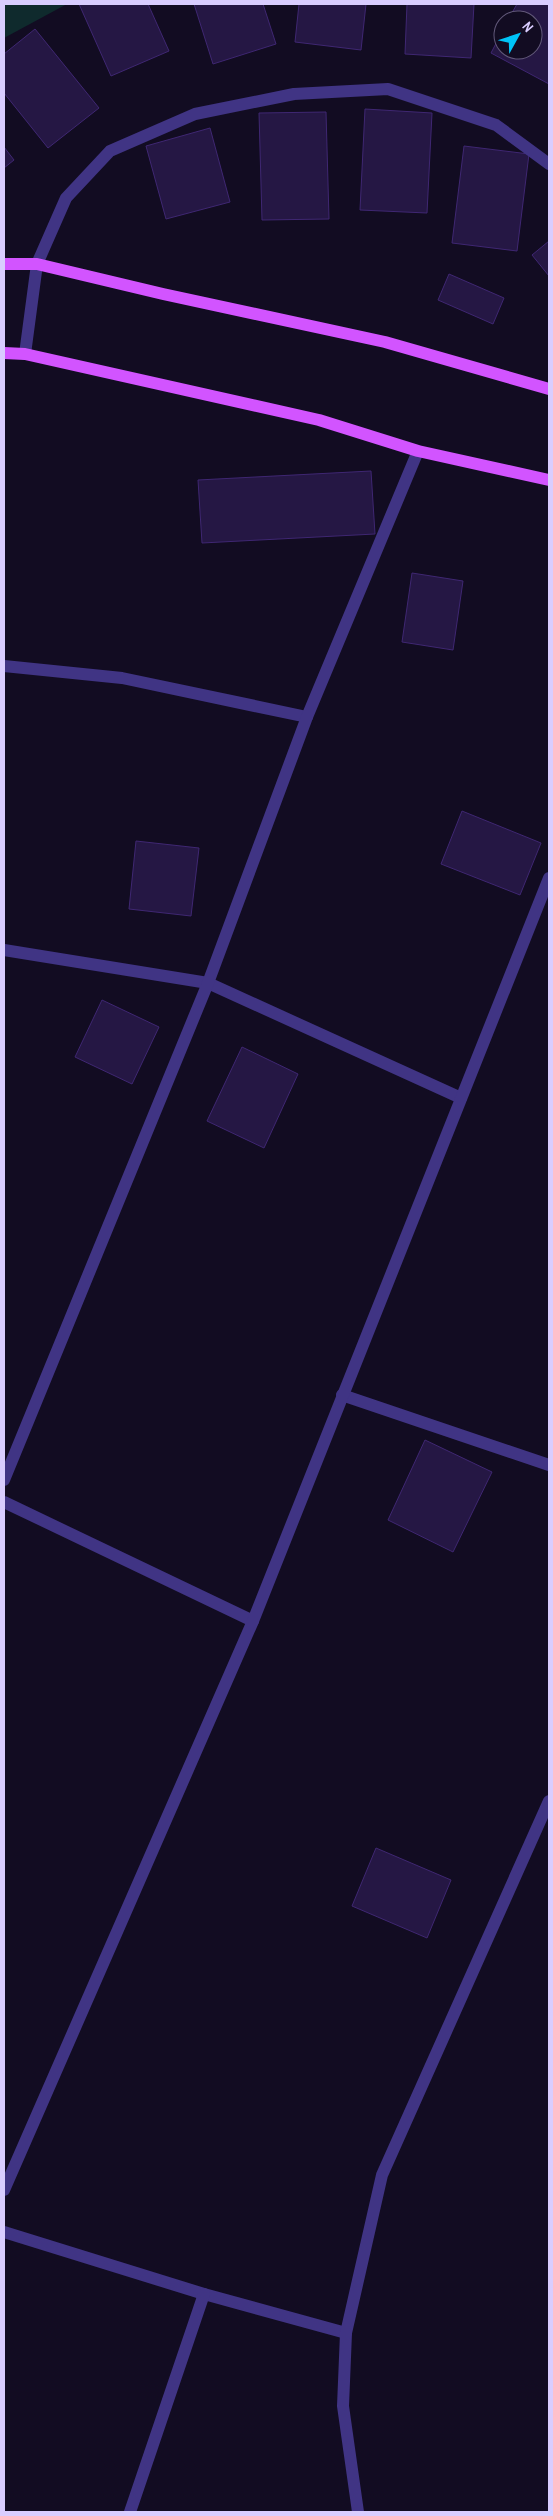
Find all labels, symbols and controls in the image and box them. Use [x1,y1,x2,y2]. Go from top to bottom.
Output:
north arrow [493,10,543,60]
text: N [518,18,538,36]

